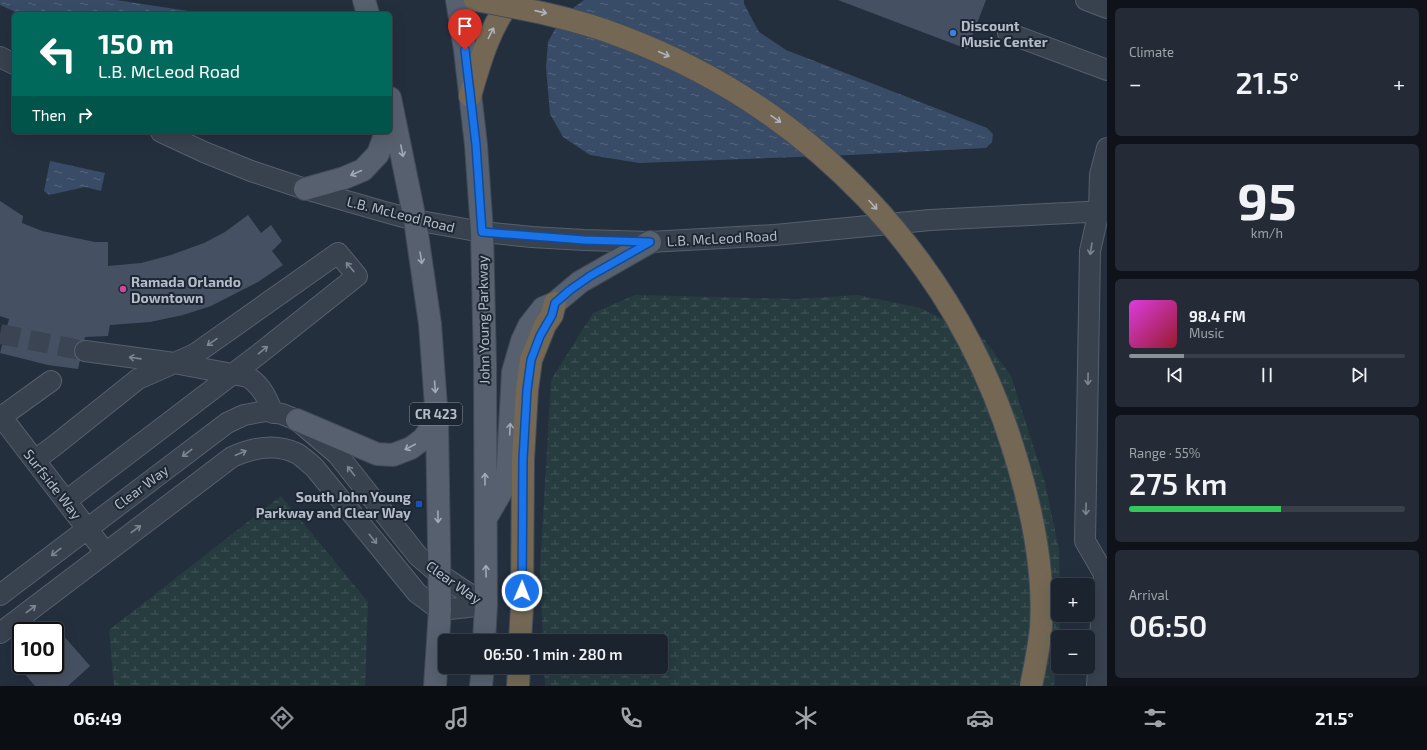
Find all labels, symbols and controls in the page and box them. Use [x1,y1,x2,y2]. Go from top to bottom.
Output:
pin [448,9,482,50]
one-way arrow [534,9,547,17]
icon: arrive [454,15,476,37]
place label: Discount Music Center [961,17,1048,50]
text: 150 m [98,26,174,60]
one-way arrow [488,27,495,39]
icon: left [32,28,84,80]
marker: Discount Music Center [948,28,958,38]
text: Climate [1129,44,1174,60]
one-way arrow [657,51,669,58]
text: L.B. McLeod Road [98,60,240,82]
text: 21.5° [1235,64,1299,100]
text: − [1129,70,1142,96]
text: + [1393,70,1405,96]
icon: right [74,104,96,126]
text: Then [32,106,66,124]
one-way arrow [770,115,781,123]
one-way arrow [398,145,406,158]
text: 95 [1237,168,1297,230]
one-way arrow [350,170,362,177]
street label: L.B. McLeod Road [345,192,457,236]
one-way arrow [868,200,878,210]
text: km/h [1251,225,1283,241]
street label: L.B. McLeod Road [666,227,778,249]
one-way arrow [1087,242,1095,255]
one-way arrow [417,251,425,264]
street label: John Young Parkway [473,255,493,385]
one-way arrow [345,262,354,273]
place label: Ramada Orlando Downtown [131,273,241,306]
marker: Ramada Orlando Downtown [118,284,128,294]
text: 98.4 FM [1189,307,1246,325]
text: Music [1189,325,1224,341]
one-way arrow [207,338,218,346]
one-way arrow [258,346,269,355]
one-way arrow [129,354,142,362]
icon: previous [1164,364,1186,386]
icon: pause [1256,364,1278,386]
icon: next [1348,364,1370,386]
one-way arrow [1084,372,1092,385]
one-way arrow [431,380,438,393]
road number: CR 423 [410,403,462,425]
one-way arrow [506,423,514,436]
one-way arrow [404,444,416,452]
text: Range · 55% [1129,445,1200,461]
street label: Surfside Way [20,446,86,523]
one-way arrow [182,448,193,457]
one-way arrow [235,449,247,456]
street label: Clear Way [110,461,172,513]
one-way arrow [346,465,355,476]
text: 275 km [1129,465,1227,501]
one-way arrow [481,473,489,486]
place label: South John Young Parkway and Clear Way [256,488,411,521]
marker: South John Young Parkway and Clear Way [414,499,424,509]
one-way arrow [1082,502,1090,515]
one-way arrow [434,510,442,523]
one-way arrow [131,525,142,533]
one-way arrow [369,533,378,544]
one-way arrow [51,548,62,556]
street label: Clear Way [423,557,485,608]
one-way arrow [482,565,490,578]
position arrow [501,570,543,612]
map controls [1051,578,1095,674]
button: + [1051,578,1095,622]
text: Arrival [1129,587,1169,603]
one-way arrow [25,605,36,613]
text: 06:50 [1129,607,1207,643]
speed limit sign: 100 [12,622,64,674]
button: − [1051,630,1095,674]
text: 06:50 · 1 min · 280 m [484,645,622,663]
icon: directions [268,704,296,732]
icon: music [443,704,471,732]
icon: phone [617,704,645,732]
icon: climate [792,704,820,732]
icon: car [966,704,994,732]
icon: filters [1141,704,1169,732]
text: 06:49 [73,707,122,729]
text: 21.5° [1315,707,1354,729]

